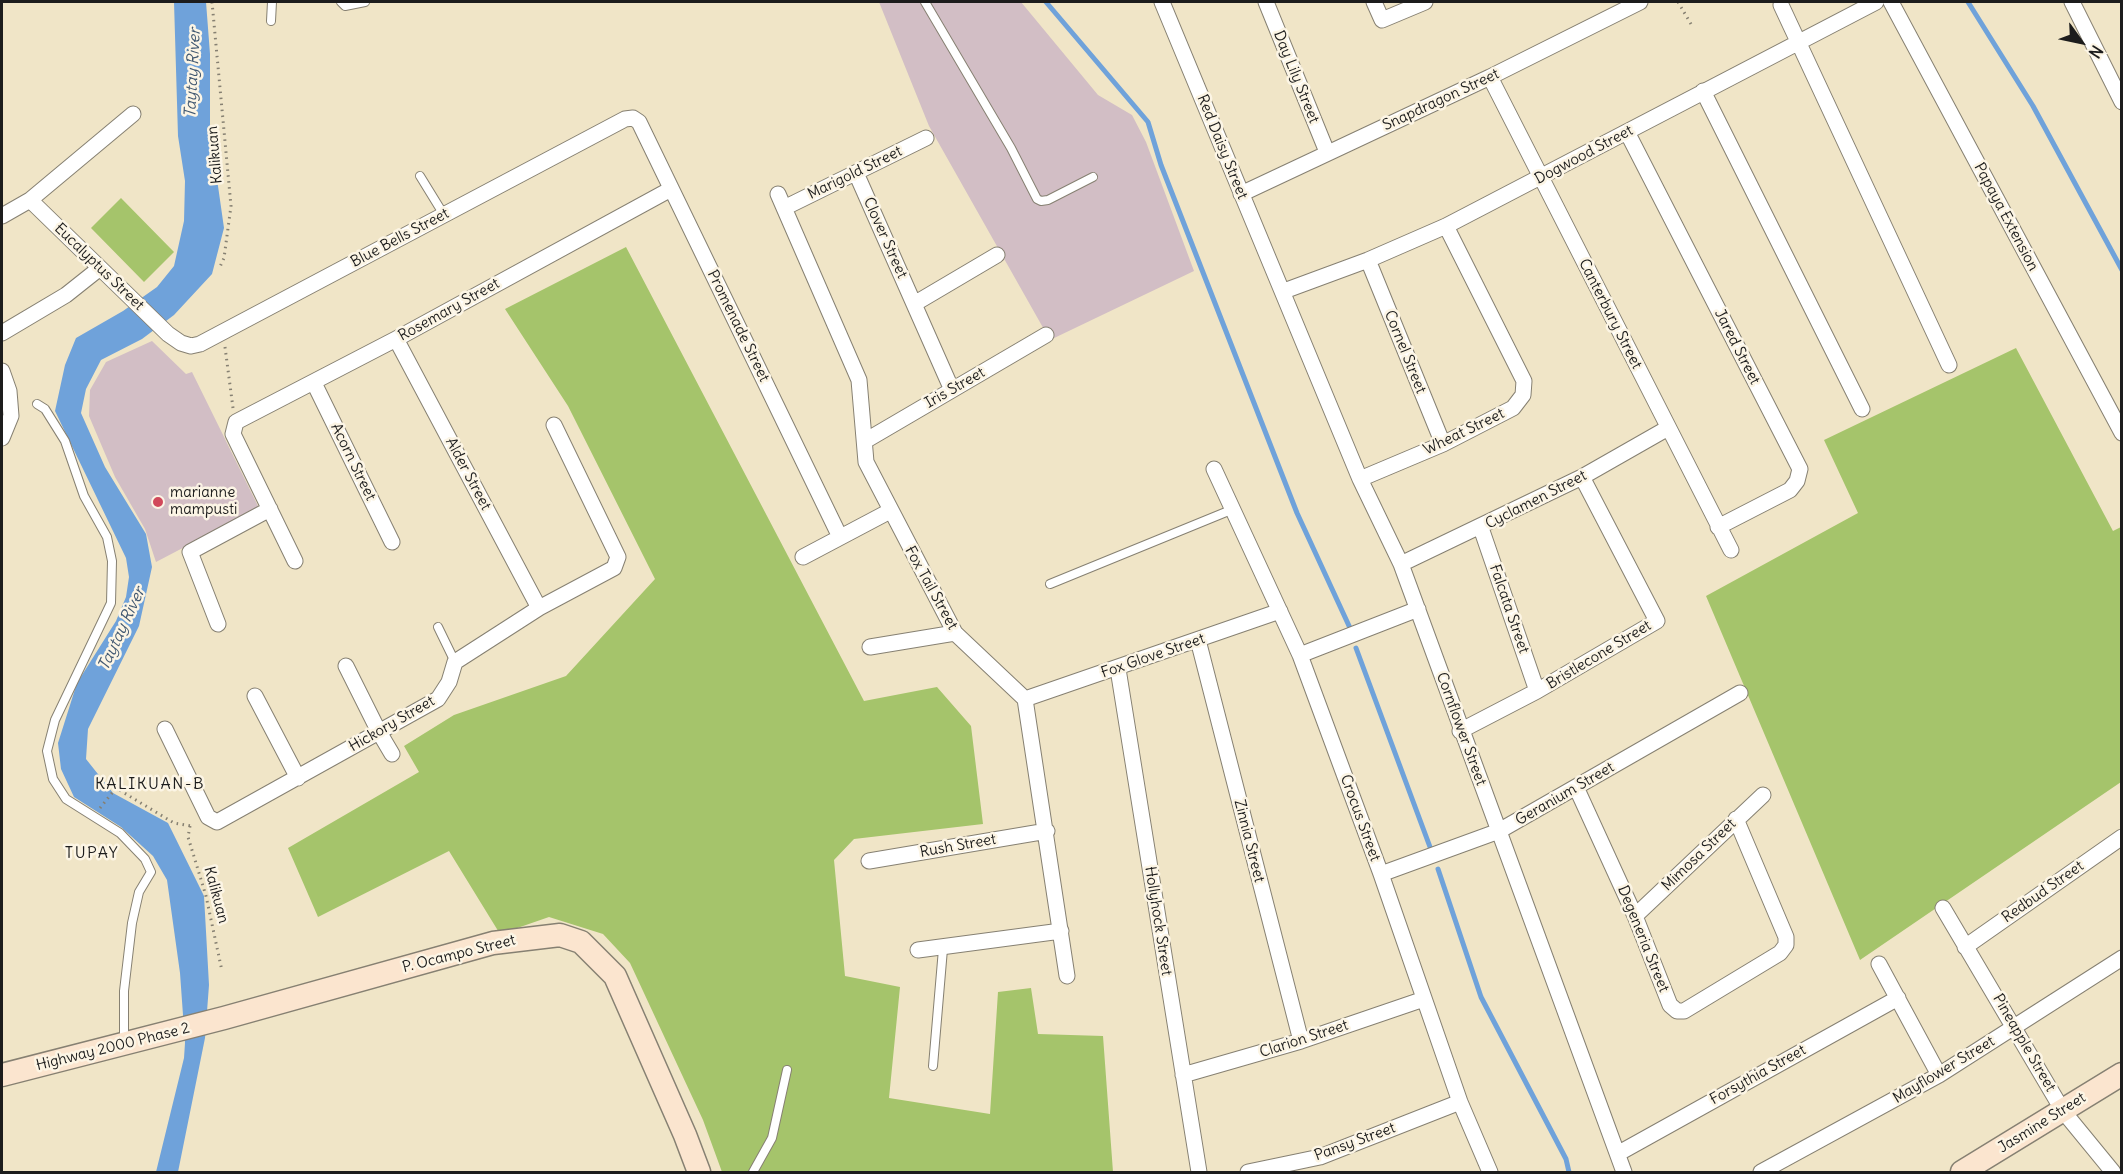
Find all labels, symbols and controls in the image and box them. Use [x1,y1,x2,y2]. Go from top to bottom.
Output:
north arrow [2051,12,2111,72]
water label: Taytay River [181,28,205,118]
street label: Day Lily Street [1269,28,1323,126]
text: N [2085,42,2107,62]
street label: Snapdragon Street [1380,65,1502,135]
street label: Red Daisy Street [1193,92,1251,202]
street label: Dogwood Street [1532,122,1636,188]
street label: Kalikuan [204,125,226,185]
street label: Marigold Street [805,142,905,204]
street label: Papaya Extension [1970,160,2042,274]
street label: Clover Street [859,195,911,281]
street label: Blue Bells Street [348,205,452,271]
street label: Eucalyptus Street [50,220,148,314]
street label: Canterbury Street [1574,256,1646,372]
street label: Promenade Street [703,267,773,385]
street label: Rosemary Street [395,275,503,345]
street label: Jared Street [1710,306,1764,388]
street label: Cornel Street [1380,308,1430,396]
street label: Iris Street [922,364,988,412]
street label: Wheat Street [1421,405,1507,459]
street label: Acorn Street [327,420,379,504]
street label: Alder Street [441,435,495,513]
street label: Cyclamen Street [1482,467,1590,533]
place label: marianne mampusti [170,484,237,519]
marker: marianne mampusti [151,495,165,509]
street label: Fox Tail Street [901,543,961,633]
street label: Falcata Street [1485,562,1533,656]
water label: Taytay River [94,584,150,674]
street label: Bristlecone Street [1543,617,1655,693]
street label: Fox Glove Street [1099,630,1207,682]
street label: Cornflower Street [1432,670,1490,788]
street label: Hickory Street [346,692,438,756]
street label: Geranium Street [1512,758,1618,830]
street label: Crocus Street [1336,772,1384,864]
district label: KALIKUAN-B [95,774,205,794]
street label: Zinnia Street [1230,798,1268,884]
street label: Mimosa Street [1658,815,1740,895]
street label: Rush Street [918,830,998,862]
district label: TUPAY [65,843,119,863]
street label: Redbud Street [1999,857,2087,927]
street label: Kalikuan [200,865,232,925]
street label: Hollyhock Street [1140,865,1176,977]
street label: Degeneria Street [1613,883,1673,995]
street label: P. Ocampo Street [401,931,517,977]
street label: Pineapple Street [1989,991,2059,1095]
street label: Clarion Street [1257,1016,1351,1062]
street label: Highway 2000 Phase 2 [34,1019,192,1075]
street label: Mayflower Street [1890,1033,1998,1107]
street label: Forsythia Street [1707,1041,1809,1109]
street label: Jasmine Street [1995,1089,2089,1157]
street label: Pansy Street [1312,1119,1398,1165]

